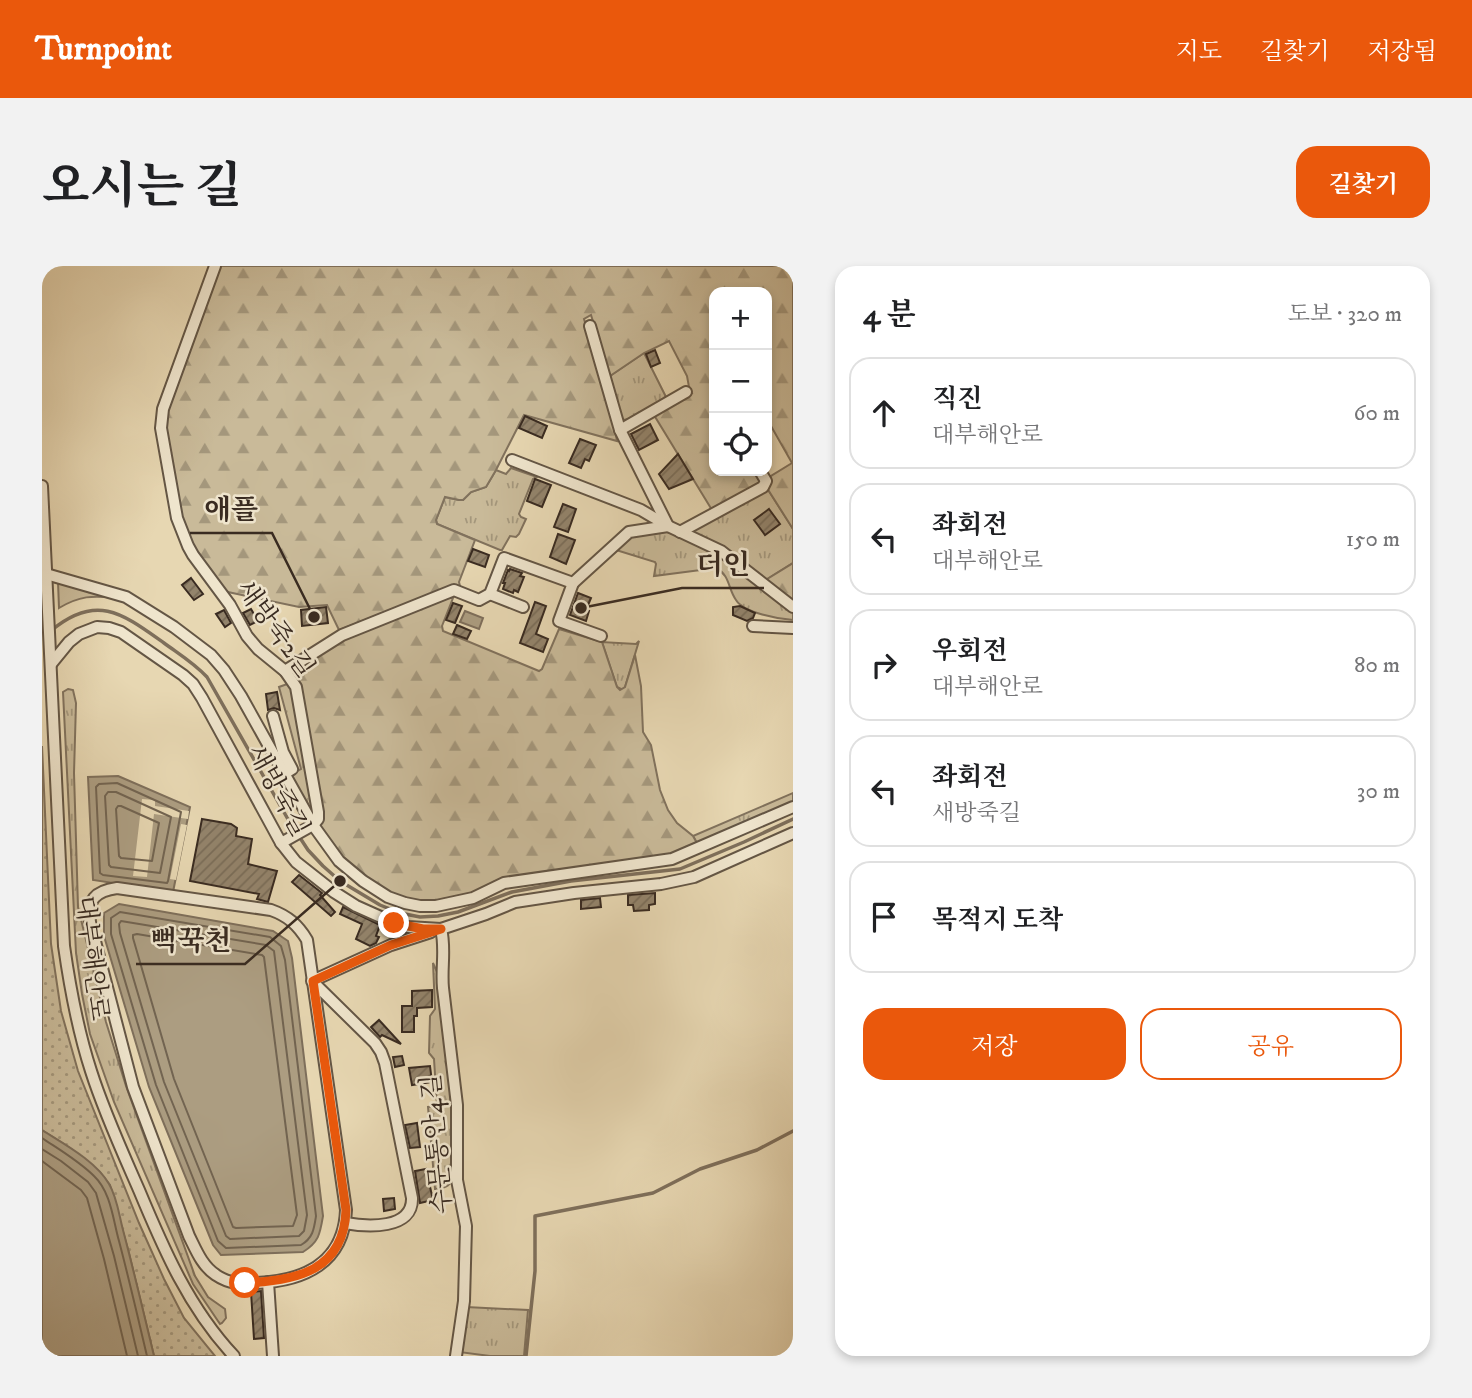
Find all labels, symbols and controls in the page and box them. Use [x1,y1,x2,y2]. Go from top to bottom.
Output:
text: Turnpoint [35,29,172,70]
text: 지도 [1176,37,1222,67]
text: 길찾기 [1260,37,1329,67]
text: 저장됨 [1367,37,1437,67]
button: 길찾기 [1296,146,1430,218]
text: 오시는 길 [42,157,242,219]
map controls [709,287,772,476]
button: + [709,287,772,350]
text: 4 분 [863,297,916,334]
text: 도보 · 320 m [1288,300,1402,329]
button: − [709,350,772,413]
text: 직진 [932,383,982,416]
icon: ahead [865,394,903,432]
text: 60 m [1353,399,1400,428]
button: locate [709,413,772,476]
text: 대부해안로 [932,421,1043,450]
callout: 애플 [190,484,272,533]
text: 애플 [204,493,258,528]
text: 좌회전 [932,509,1007,542]
icon: left [865,520,903,558]
text: 150 m [1346,525,1400,554]
callout: 더인 [682,539,764,588]
text: 대부해안로 [932,547,1043,576]
text: 더인 [696,548,750,583]
street label: 새방죽2길 [228,573,321,684]
text: 우회전 [932,635,1007,668]
icon: right [865,646,903,684]
text: 80 m [1354,651,1400,680]
text: 대부해안로 [932,673,1043,702]
street label: 새방죽길 [239,739,316,843]
text: 좌회전 [932,761,1007,794]
icon: left [865,772,903,810]
text: 30 m [1357,777,1400,806]
text: 새방죽길 [932,799,1021,828]
street label: 대부해안로 [67,894,116,1023]
icon: arrive [865,898,903,936]
text: 목적지 도착 [932,904,1063,937]
route end [378,907,409,938]
callout: 뻑꾹천 [136,915,245,964]
text: 뻑꾹천 [150,924,232,959]
button: 저장 [863,1008,1126,1080]
button: 공유 [1140,1008,1402,1080]
street label: 수문통안4길 [415,1072,460,1215]
route start [229,1267,260,1298]

